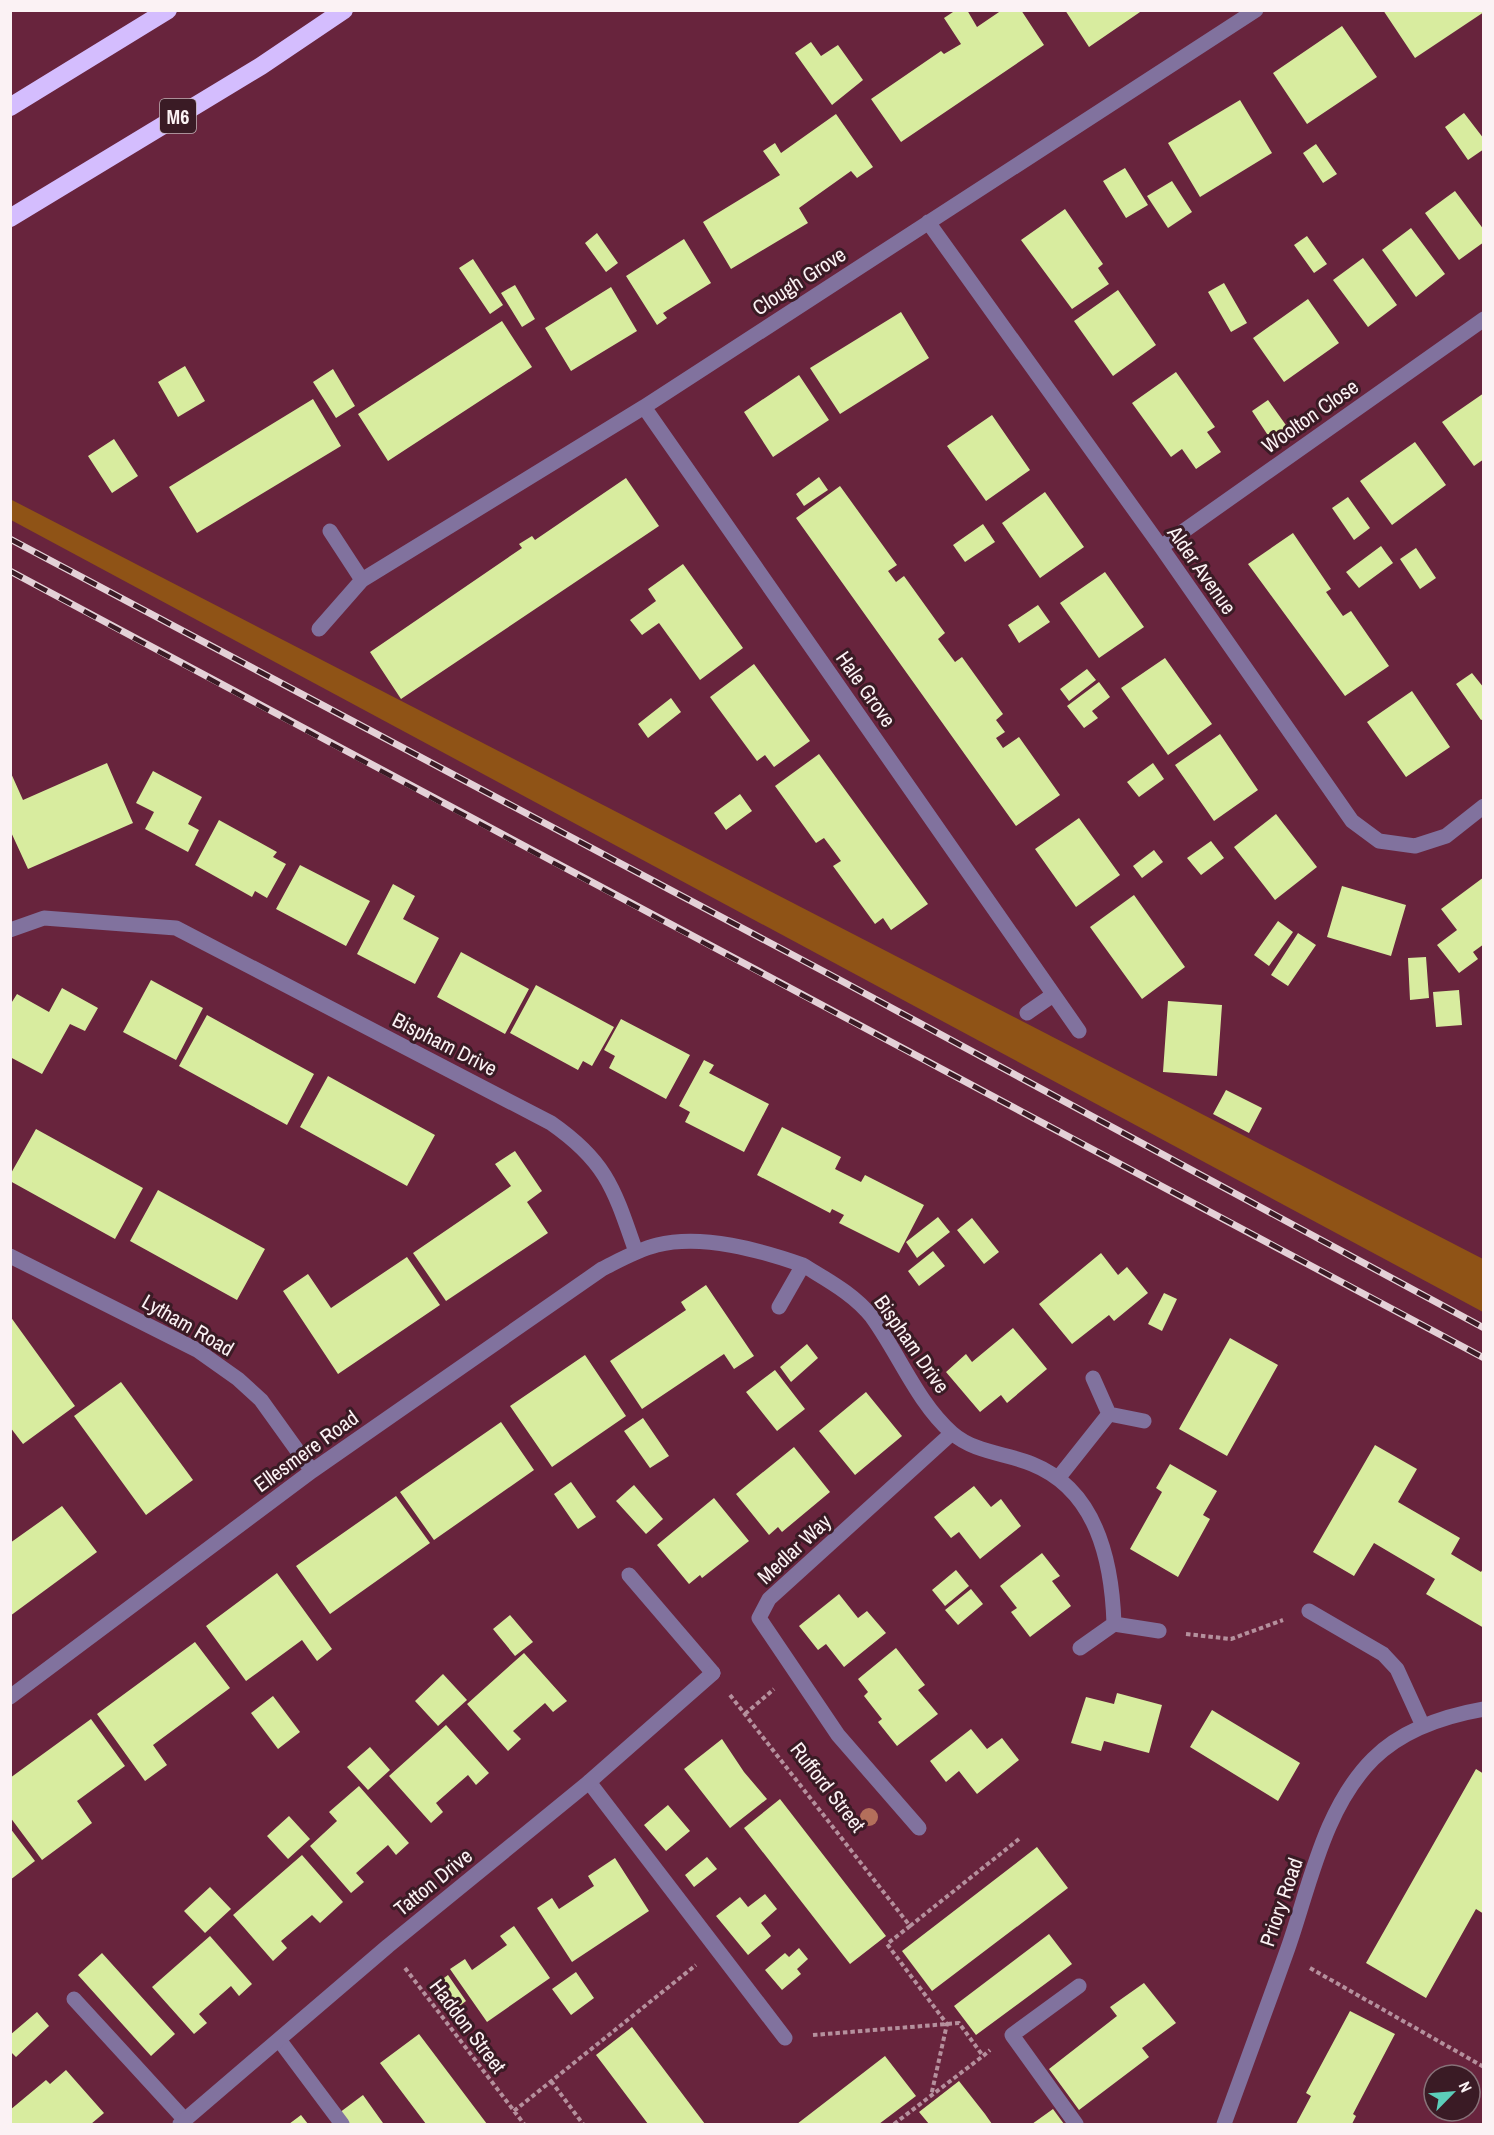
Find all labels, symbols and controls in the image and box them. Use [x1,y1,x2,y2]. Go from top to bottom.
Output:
road number: M6 [160,99,196,133]
street label: Clough Grove [747,240,851,322]
street label: Woolton Close [1256,372,1364,460]
street label: Alder Avenue [1160,519,1243,620]
street label: Hale Grove [829,645,903,733]
street label: Bispham Drive [388,1005,502,1083]
street label: Lytham Road [137,1287,239,1363]
street label: Bispham Drive [867,1289,957,1399]
street label: Ellesmere Road [248,1403,364,1499]
street label: Medlar Way [751,1507,838,1591]
street label: Rufford Street [784,1736,872,1838]
street label: Tatton Drive [388,1841,478,1923]
street label: Priory Road [1252,1854,1310,1950]
street label: Haddon Street [423,1973,513,2079]
north arrow [1422,2063,1482,2123]
text: N [1454,2078,1478,2096]

